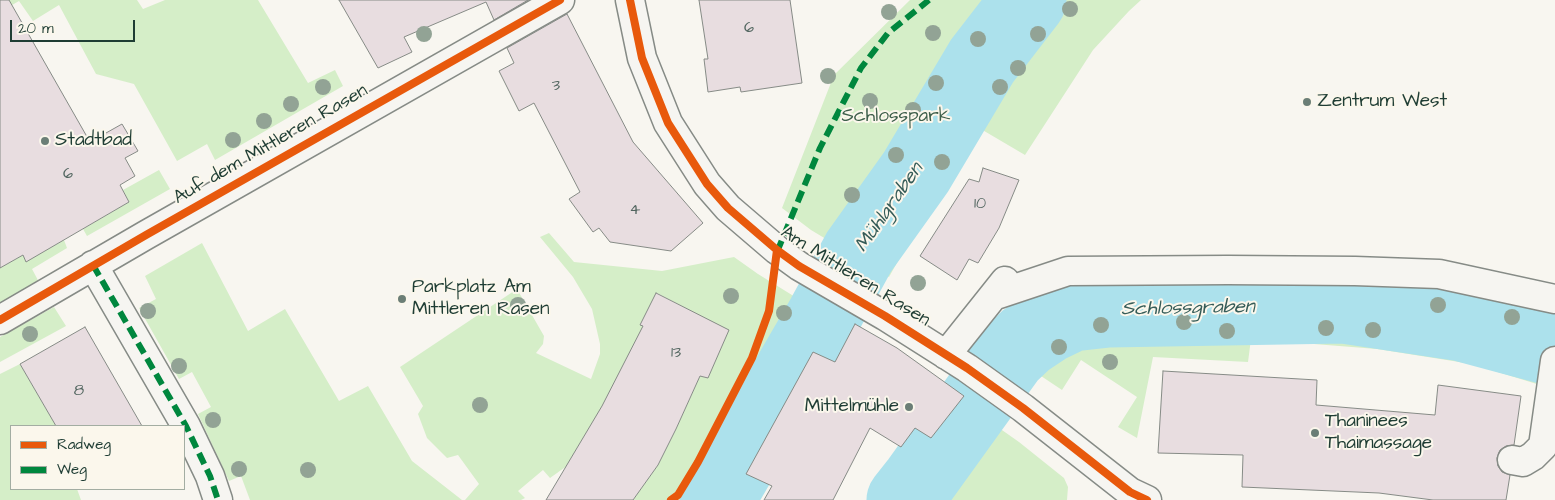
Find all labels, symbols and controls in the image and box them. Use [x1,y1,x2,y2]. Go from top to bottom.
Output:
scale bar [12,10,138,42]
text: 20 m [18,18,54,39]
house number: 6 [744,19,754,39]
house number: 3 [552,77,560,97]
street label: Auf dem Mittleren Rasen [170,80,372,210]
place label: Zentrum West [1317,91,1447,113]
marker: Zentrum West [1301,96,1313,108]
park label: Schlosspark [842,106,950,128]
place label: Stadtbad [55,130,132,152]
marker: Stadtbad [39,135,51,147]
water label: Mühlgraben [851,159,929,257]
house number: 6 [63,165,73,185]
house number: 10 [974,195,986,215]
house number: 4 [630,201,640,221]
street label: Am Mittleren Rasen [776,222,934,332]
place label: Parkplatz Am Mittleren Rasen [412,277,550,321]
marker: Parkplatz Am Mittleren Rasen [396,293,408,305]
water label: Schlossgraben [1121,296,1255,322]
house number: 13 [671,344,681,364]
house number: 8 [74,382,84,402]
place label: Mittelmühle [805,396,899,418]
marker: Mittelmühle [903,401,915,413]
place label: Thaninees Thaimassage [1325,411,1432,455]
legend [10,425,185,490]
marker: Thaninees Thaimassage [1309,427,1321,439]
text: Radweg [57,434,111,455]
text: Weg [57,459,87,480]

